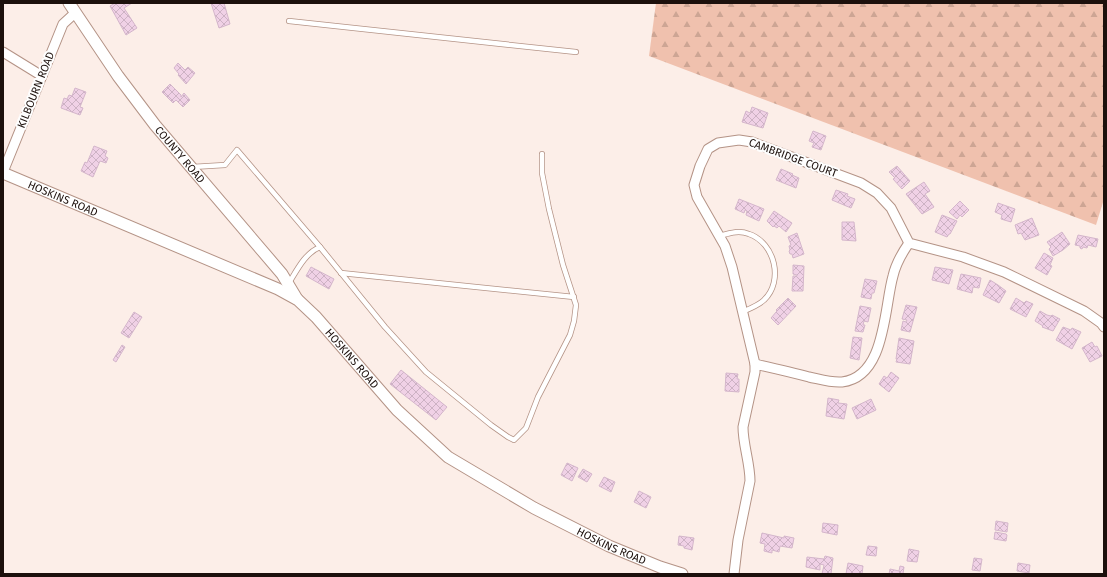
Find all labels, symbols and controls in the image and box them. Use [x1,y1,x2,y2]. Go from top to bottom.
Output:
street label: KILBOURN ROAD [15,50,57,130]
street label: COUNTY ROAD [152,123,208,185]
street label: CAMBRIDGE COURT [747,136,839,180]
street label: HOSKINS ROAD [26,178,100,219]
street label: HOSKINS ROAD [323,326,382,391]
street label: HOSKINS ROAD [575,524,648,567]

